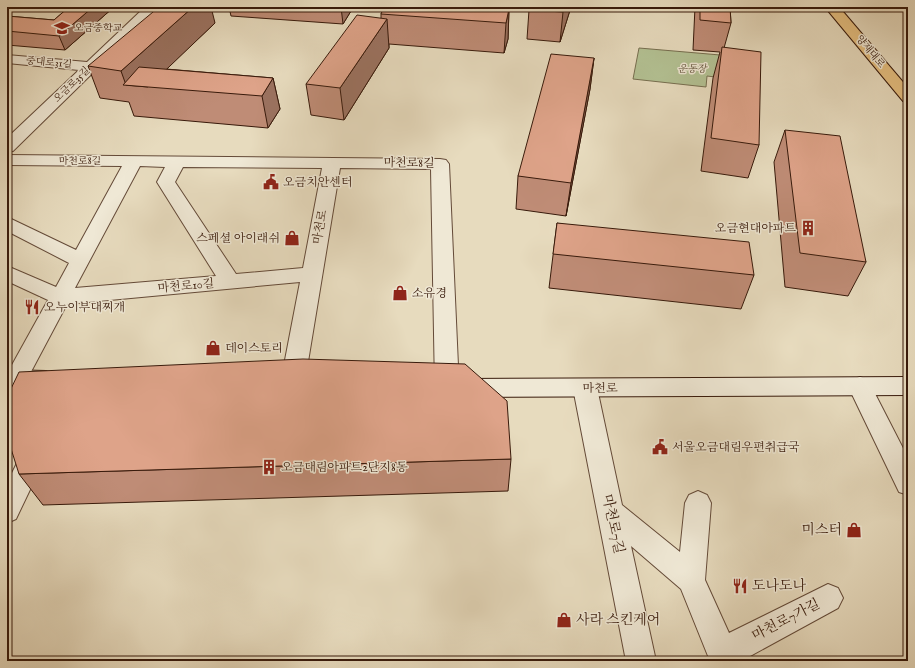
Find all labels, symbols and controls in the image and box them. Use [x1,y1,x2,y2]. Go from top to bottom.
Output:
school or university icon: 오금중학교 [53,19,71,37]
place label: 오금중학교 [74,22,123,35]
street label: 양재대로 [853,33,888,71]
street label: 중대로31길 [25,55,73,71]
park label: 운동장 [678,63,708,76]
street label: 오금로35길 [51,64,93,106]
street label: 마천로8길 [59,155,101,168]
street label: 마천로8길 [383,155,435,171]
public building icon: 오금치안센터 [262,173,280,191]
place label: 오금치안센터 [283,175,353,190]
street label: 마천로 [310,208,330,245]
building icon: 오금현대아파트 [799,219,817,237]
place label: 오금현대아파트 [715,221,796,236]
shop icon: 스페셜 아이래쉬 [283,229,301,247]
place label: 스페셜 아이래쉬 [196,231,280,246]
street label: 마천로10길 [157,276,215,296]
shop icon: 소유경 [391,284,409,302]
place label: 소유경 [412,286,447,301]
restaurant icon: 오누이부대찌개 [23,298,41,316]
place label: 오누이부대찌개 [44,300,125,315]
shop icon: 데이스토리 [204,339,222,357]
place label: 데이스토리 [225,341,283,356]
street label: 마천로 [583,381,618,396]
public building icon: 서울오금대림우편취급국 [651,438,669,456]
place label: 서울오금대림우편취급국 [672,440,800,455]
building icon: 오금대림아파트2단지8동 [260,458,278,476]
place label: 오금대림아파트2단지8동 [281,460,408,475]
street label: 마천로7길 [598,492,628,556]
place label: 미스터 [801,521,842,539]
shop icon: 미스터 [845,521,863,539]
restaurant icon: 도나도나 [731,577,749,595]
place label: 도나도나 [752,577,807,595]
street label: 마천로7가길 [749,595,823,645]
shop icon: 사라 스킨케어 [555,611,573,629]
place label: 사라 스킨케어 [576,611,660,629]

